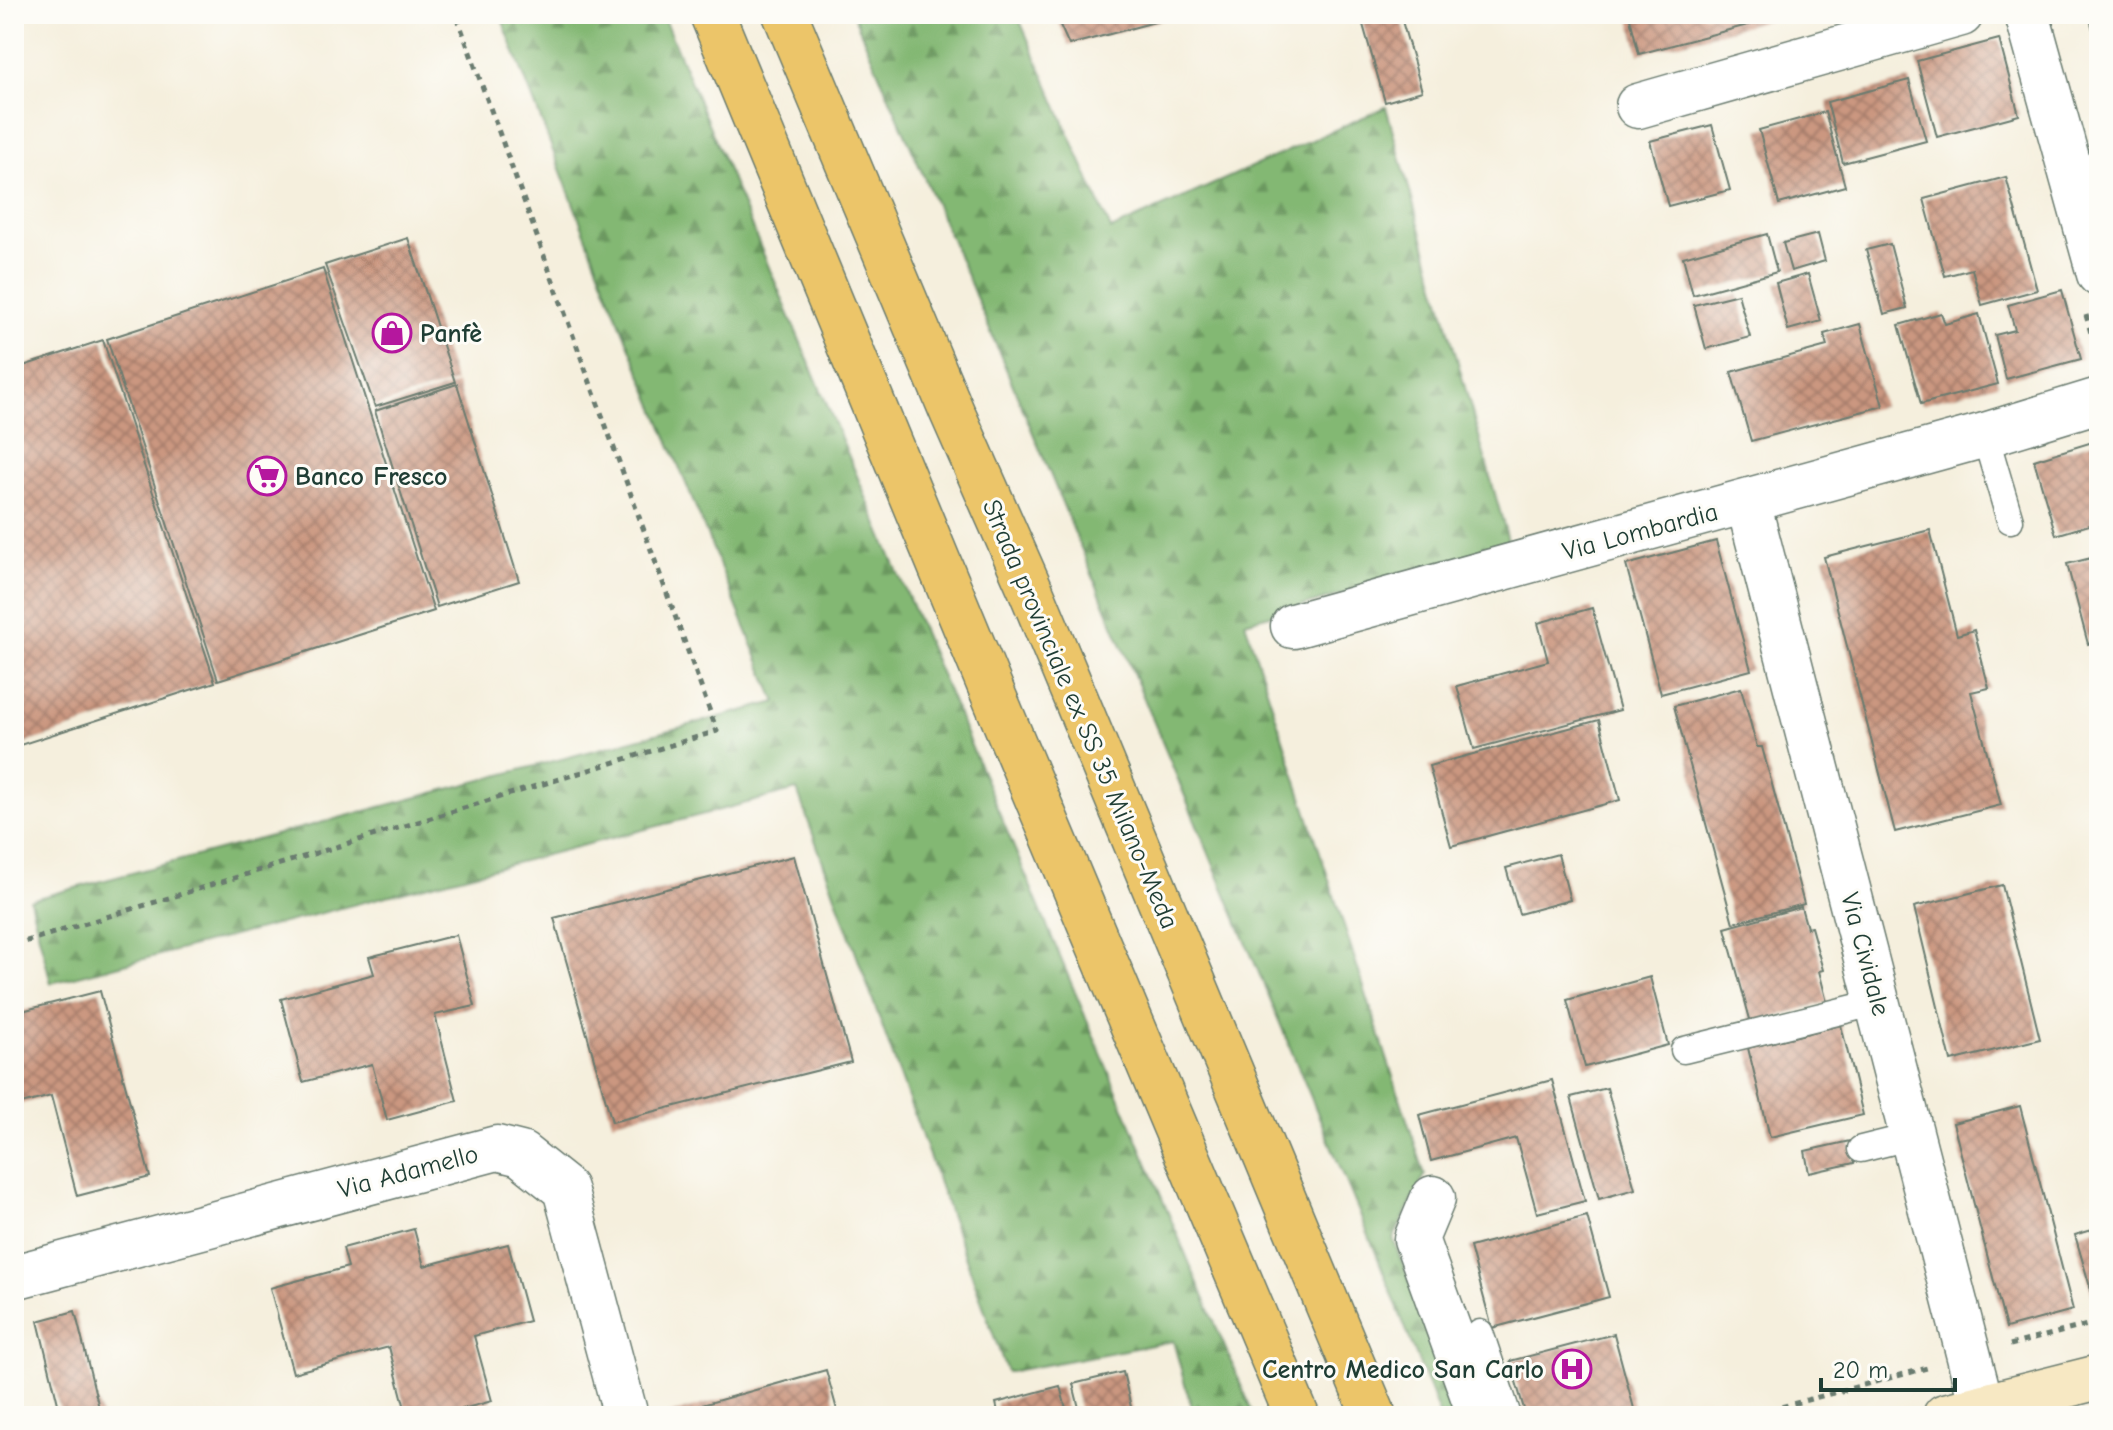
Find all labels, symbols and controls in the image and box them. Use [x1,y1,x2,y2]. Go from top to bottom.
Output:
shop icon: Panfè [371,312,413,354]
place label: Panfè [420,319,482,349]
supermarket icon: Banco Fresco [246,455,288,497]
place label: Banco Fresco [295,462,447,492]
street label: Strada provinciale ex SS 35 Milano-Meda [976,495,1184,933]
street label: Via Lombardia [1559,497,1721,567]
street label: Via Cividale [1834,889,1896,1019]
street label: Via Adamello [335,1139,482,1205]
scale bar [1821,1342,1955,1392]
hospital icon: Centro Medico San Carlo [1551,1348,1593,1390]
place label: Centro Medico San Carlo [1262,1355,1544,1385]
text: 20 m [1833,1356,1888,1384]

